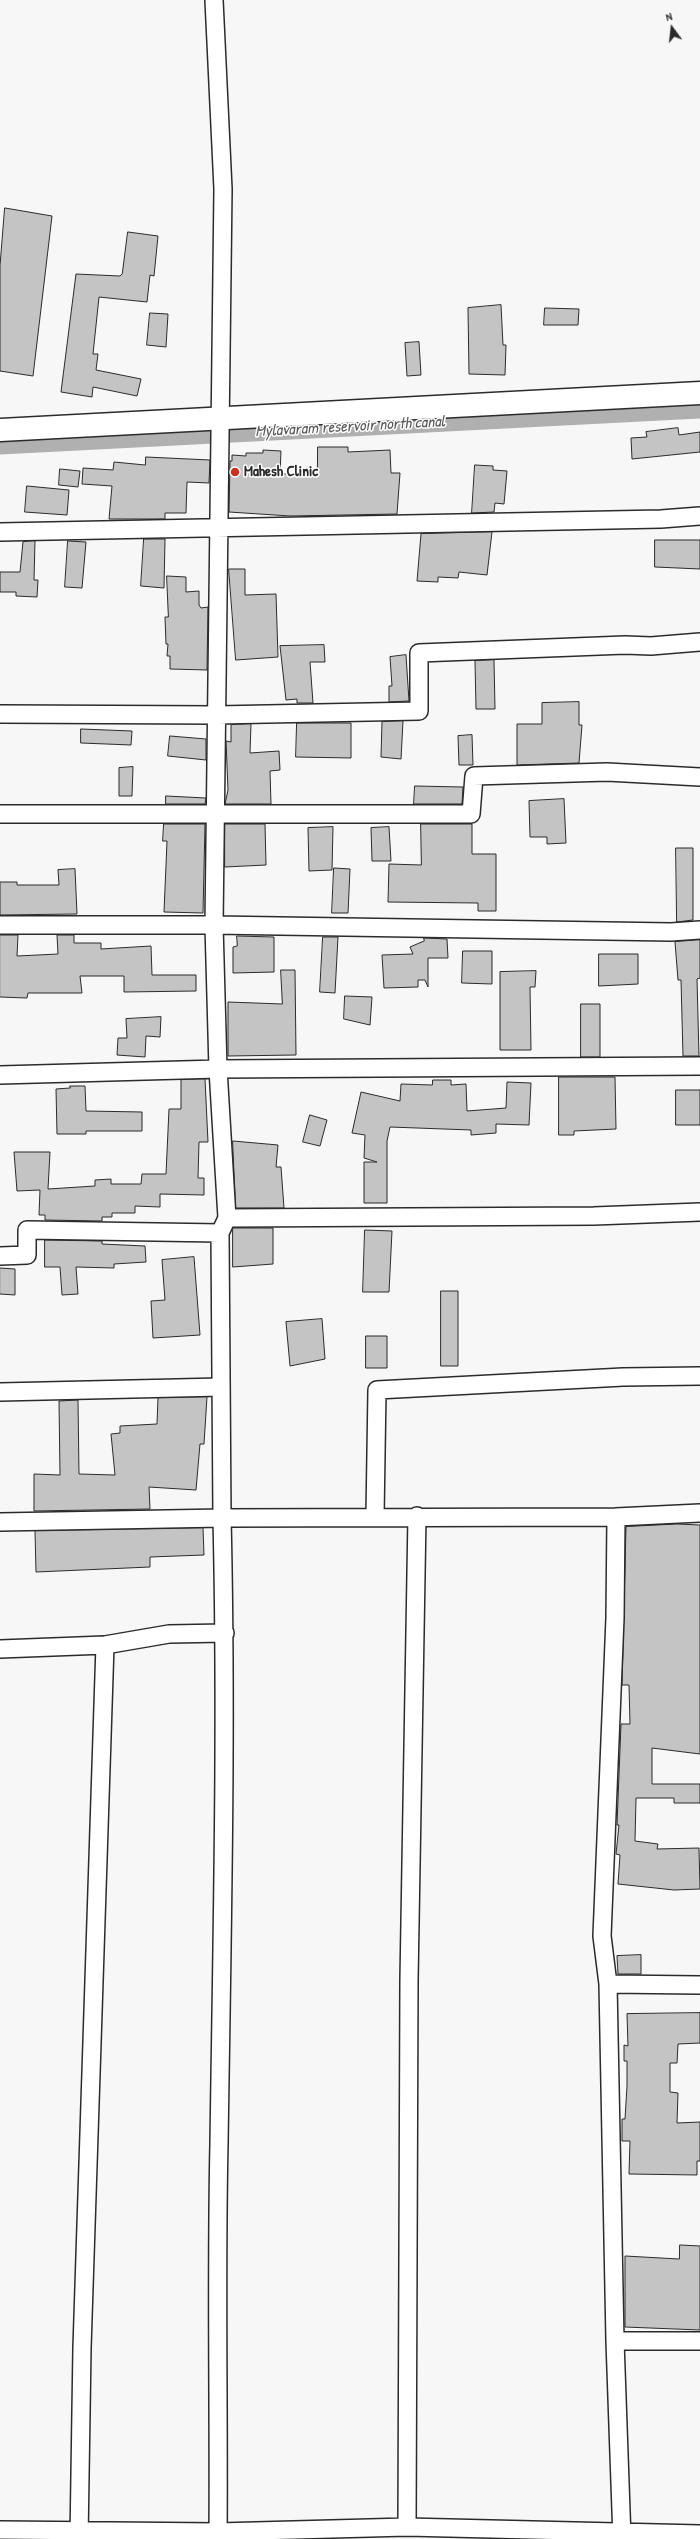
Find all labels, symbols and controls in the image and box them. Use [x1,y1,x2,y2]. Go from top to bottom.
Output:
north arrow [652,8,692,48]
text: N [664,9,674,24]
water label: Mylavaram reservoir north canal [255,412,445,442]
place label: Mahesh Clinic [244,463,318,481]
marker: Mahesh Clinic [229,466,241,478]

